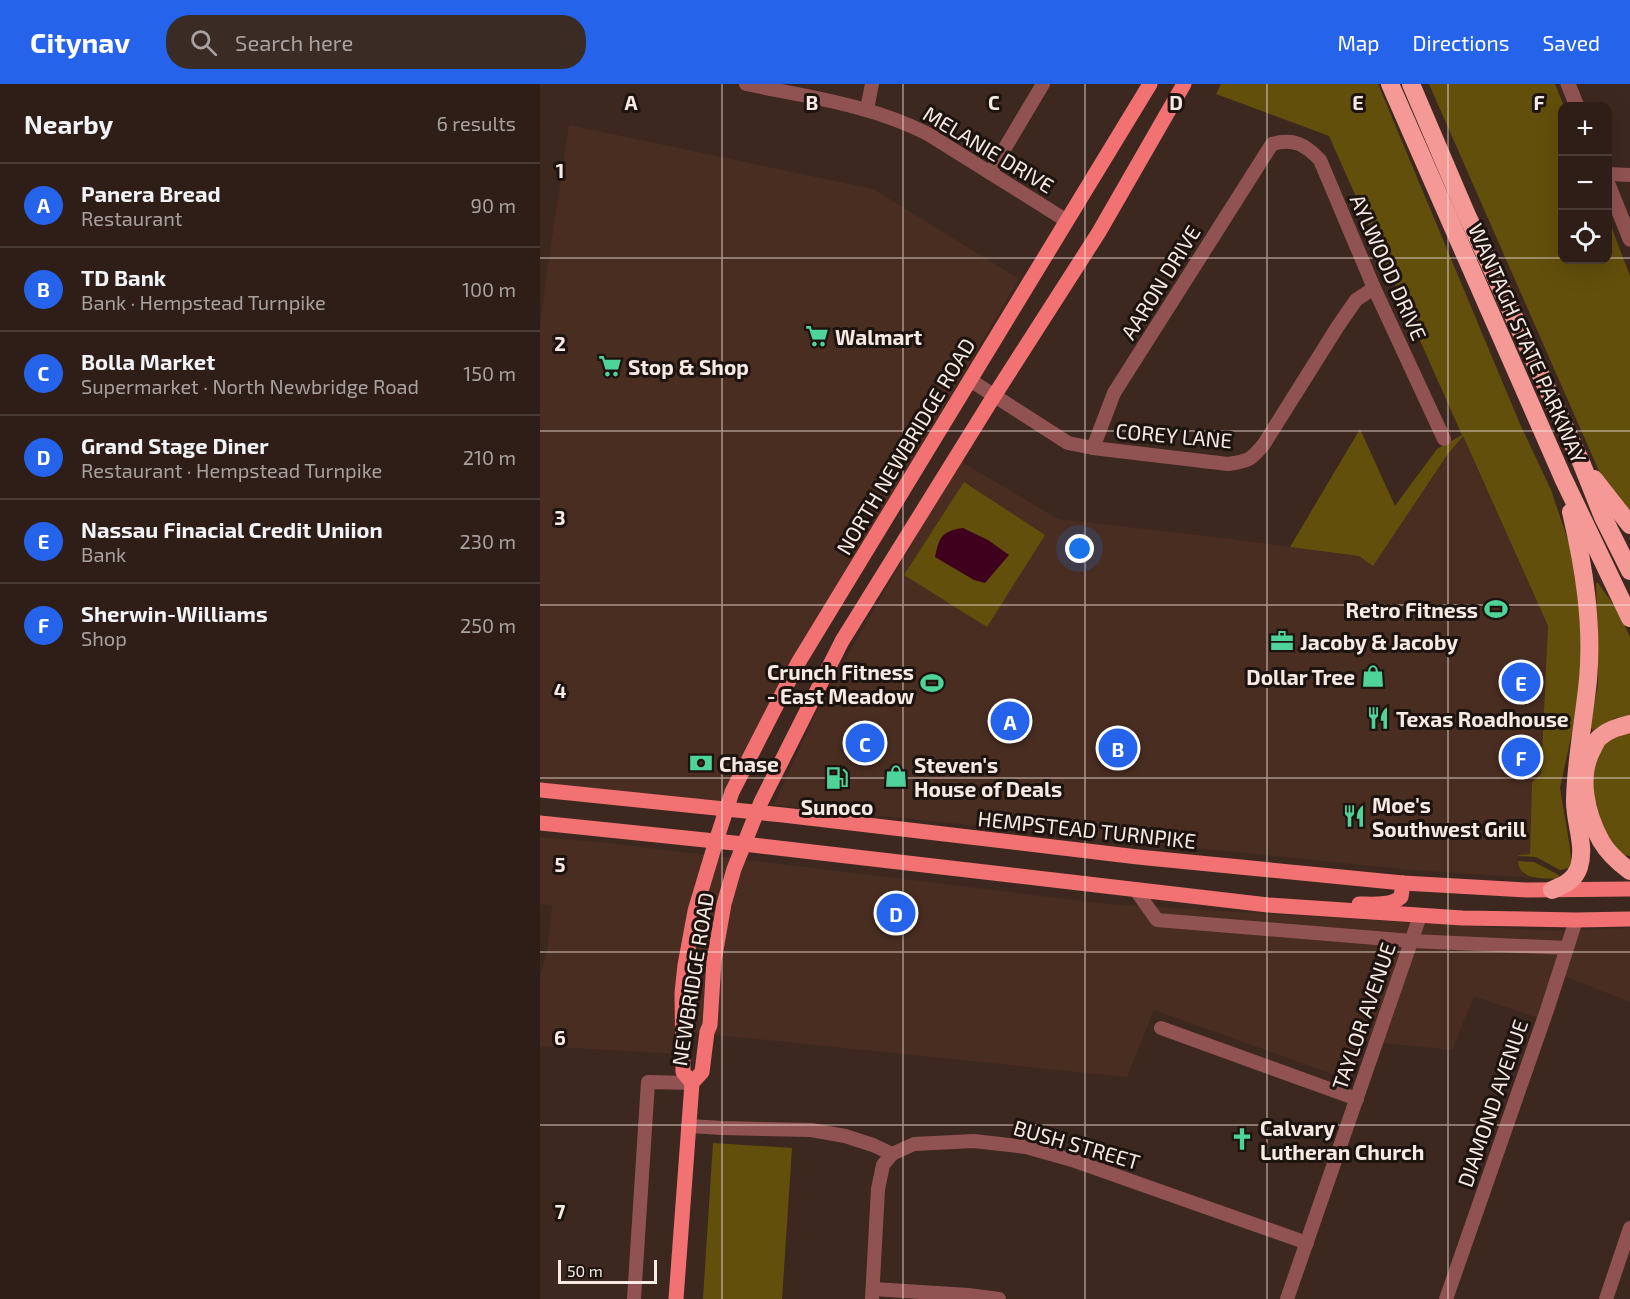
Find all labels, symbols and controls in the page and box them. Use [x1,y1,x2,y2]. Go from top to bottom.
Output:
search box [166,15,586,69]
text: Citynav [30,25,130,59]
icon: search [187,26,220,59]
text: Search here [235,29,353,55]
text: Map [1337,30,1380,55]
text: Directions [1413,30,1509,55]
text: Saved [1542,30,1600,55]
text: A [624,90,638,114]
text: B [806,90,818,114]
text: C [988,90,1000,114]
text: D [1169,90,1183,114]
text: E [1352,90,1364,114]
text: F [1533,90,1545,114]
street label: MELANIE DRIVE [919,100,1059,198]
map controls [1558,102,1612,264]
button: + [1558,102,1612,156]
text: Nearby [24,108,113,139]
text: 6 results [436,111,516,135]
button: − [1558,156,1612,210]
text: 1 [556,158,564,182]
text: Panera Bread [81,180,221,206]
street label: AYLWOOD DRIVE [1346,190,1432,344]
text: A [37,193,50,217]
text: 90 m [471,193,516,217]
text: Restaurant [81,206,182,230]
button: locate [1558,210,1612,264]
street label: WANTAGH STATE PARKWAY [1464,219,1592,467]
street label: AARON DRIVE [1115,220,1205,344]
text: TD Bank [81,264,166,290]
text: B [37,277,50,301]
text: 100 m [462,277,516,301]
text: Bank · Hempstead Turnpike [81,290,326,314]
supermarket icon: Walmart [804,323,830,349]
place label: Walmart [835,324,923,349]
text: 2 [554,331,566,355]
street label: NORTH NEWBRIDGE ROAD [830,333,980,559]
text: Bolla Market [81,348,215,374]
supermarket icon: Stop & Shop [597,353,623,379]
place label: Stop & Shop [628,354,749,379]
text: C [38,361,49,385]
text: 150 m [463,361,516,385]
text: Supermarket · North Newbridge Road [81,374,419,398]
street label: COREY LANE [1115,417,1233,453]
text: Grand Stage Diner [81,432,269,458]
text: D [37,445,50,469]
text: 210 m [463,445,516,469]
text: Restaurant · Hempstead Turnpike [81,458,382,482]
text: 3 [554,505,566,529]
text: Nassau Finacial Credit Uniion [81,516,383,542]
text: E [38,529,49,553]
text: 230 m [460,529,516,553]
your location [1065,534,1094,563]
text: Bank [81,542,126,566]
sports icon: Retro Fitness [1483,596,1509,622]
place label: Retro Fitness [1345,597,1478,622]
text: Sherwin-Williams [81,600,268,626]
text: F [38,613,49,637]
text: 250 m [460,613,516,637]
text: Shop [81,626,127,650]
office icon: Jacoby & Jacoby [1269,628,1295,654]
place label: Jacoby & Jacoby [1300,629,1458,655]
place label: Crunch Fitness - East Meadow [767,659,914,708]
pin: E [1502,660,1540,704]
shop icon: Dollar Tree [1360,663,1386,689]
place label: Dollar Tree [1246,664,1355,689]
sports icon: Crunch Fitness - East Meadow [919,670,945,696]
text: 4 [554,678,567,702]
pin: A [990,698,1030,744]
restaurant icon: Texas Roadhouse [1365,705,1391,731]
place label: Texas Roadhouse [1396,706,1569,731]
pin: C [846,720,884,766]
pin: B [1098,726,1138,770]
pin: F [1502,734,1540,780]
bank icon: Chase [688,750,714,776]
place label: Chase [719,751,779,776]
place label: Steven's House of Deals [914,752,1062,801]
shop icon: Steven's House of Deals [883,763,909,789]
fuel station icon: Sunoco [824,765,850,791]
place label: Moe's Southwest Grill [1372,792,1527,841]
place label: Sunoco [801,794,873,819]
restaurant icon: Moe's Southwest Grill [1341,803,1367,829]
street label: HEMPSTEAD TURNPIKE [977,805,1197,853]
text: 5 [554,852,566,876]
street label: NEWBRIDGE ROAD [666,890,718,1068]
pin: D [876,890,916,936]
street label: TAYLOR AVENUE [1326,939,1400,1093]
street label: DIAMOND AVENUE [1452,1016,1532,1190]
text: 6 [554,1025,566,1049]
street label: BUSH STREET [1011,1114,1143,1174]
place label: Calvary Lutheran Church [1260,1115,1424,1164]
church icon: Calvary Lutheran Church [1229,1126,1255,1152]
text: 7 [555,1199,566,1223]
scale bar [558,1257,657,1284]
text: 50 m [567,1261,603,1280]

